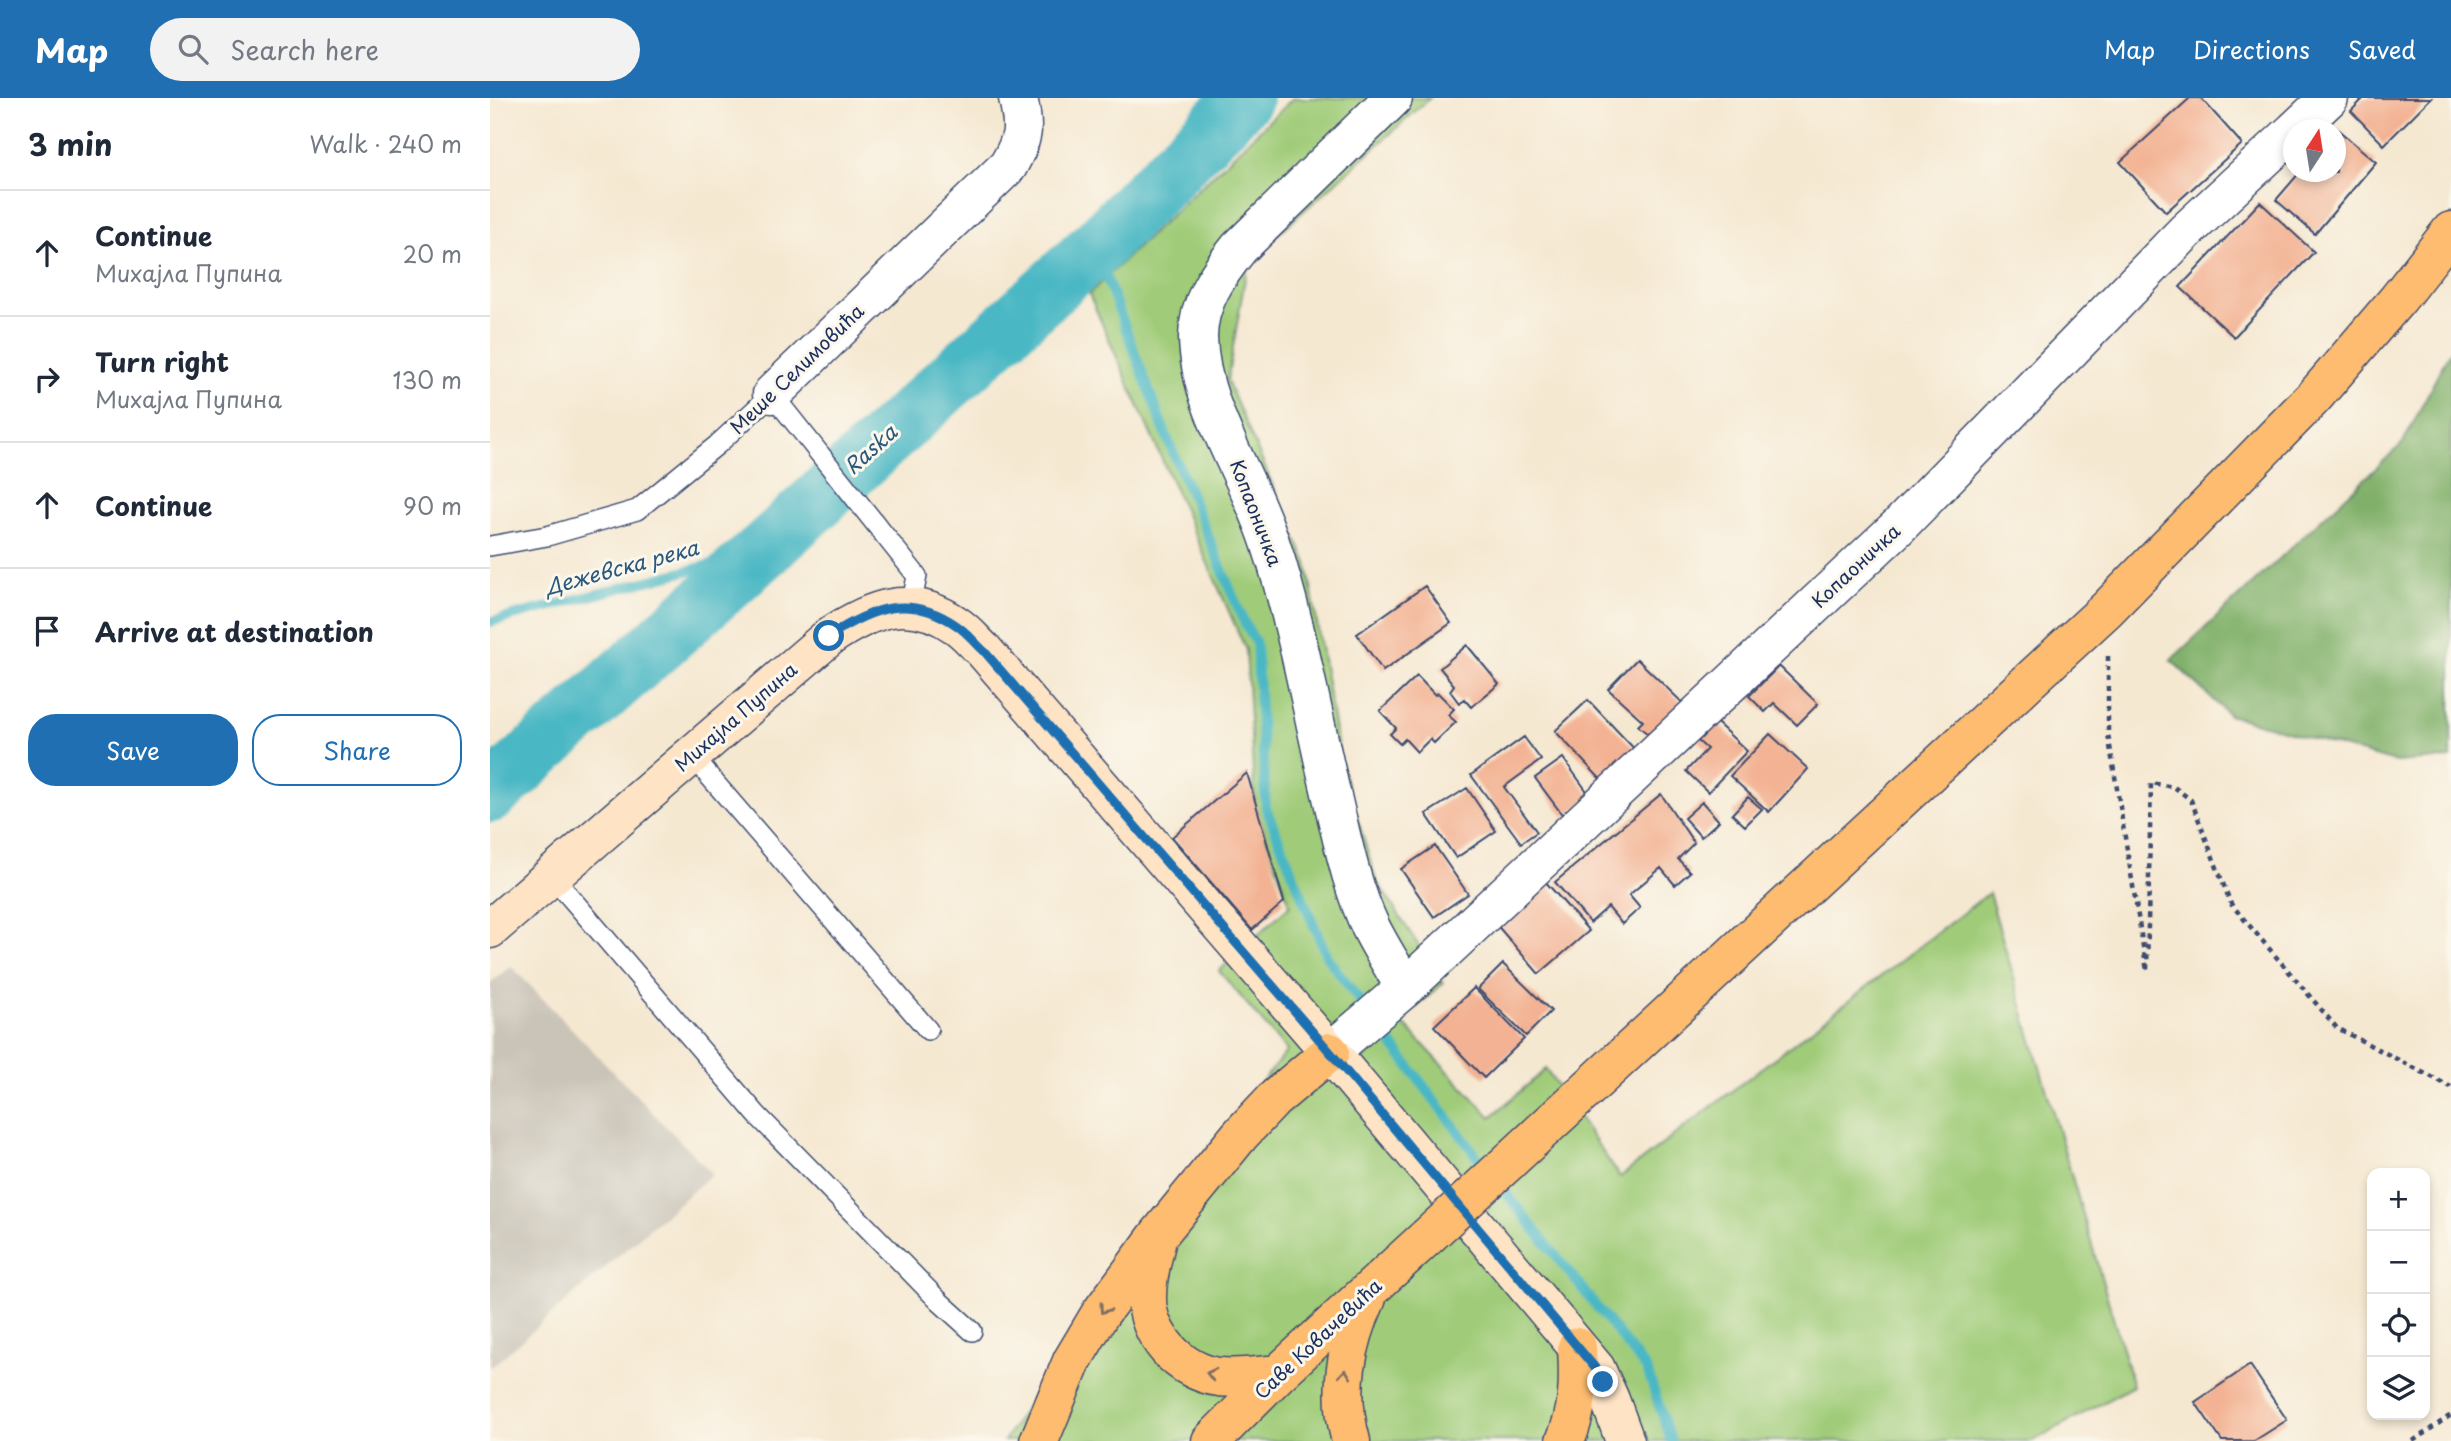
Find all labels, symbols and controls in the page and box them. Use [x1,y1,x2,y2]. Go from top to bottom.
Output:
search box [150,18,640,81]
text: Map [35,24,108,74]
icon: search [174,30,212,68]
text: Search here [230,30,379,69]
text: Map [2104,31,2155,67]
text: Directions [2193,31,2310,67]
text: Saved [2348,31,2416,67]
north arrow [2283,119,2346,182]
text: 3 min [28,121,113,166]
text: Walk · 240 m [310,126,462,161]
text: Continue [95,216,212,255]
icon: ahead [28,234,66,272]
text: 20 m [403,236,462,271]
text: Михајла Пупина [95,255,282,290]
street label: Меше Селимовића [723,297,870,440]
text: Turn right [95,342,229,381]
icon: right [28,360,66,398]
text: 130 m [392,362,462,397]
text: Михајла Пупина [95,381,282,416]
water label: Raska [836,415,904,481]
street label: Копаоничка [1224,455,1290,570]
icon: ahead [28,486,66,524]
text: Continue [95,486,212,525]
text: 90 m [403,488,462,523]
street label: Копаоничка [1805,517,1906,614]
water label: Дежевска река [539,530,703,602]
icon: arrive [28,612,66,650]
text: Arrive at destination [95,612,374,651]
route start [813,620,844,651]
street label: Михајла Пупина [668,655,803,777]
button: Save [28,714,238,786]
button: Share [252,714,462,786]
map controls [2367,1168,2430,1420]
button: + [2367,1168,2430,1231]
button: − [2367,1231,2430,1294]
street label: Саве Ковачевића [1247,1272,1387,1405]
button: locate [2367,1294,2430,1357]
one-way arrow [1100,1301,1112,1314]
button: layers [2367,1357,2430,1420]
route end [1587,1366,1618,1397]
one-way arrow [1205,1368,1217,1382]
one-way arrow [1337,1368,1352,1380]

